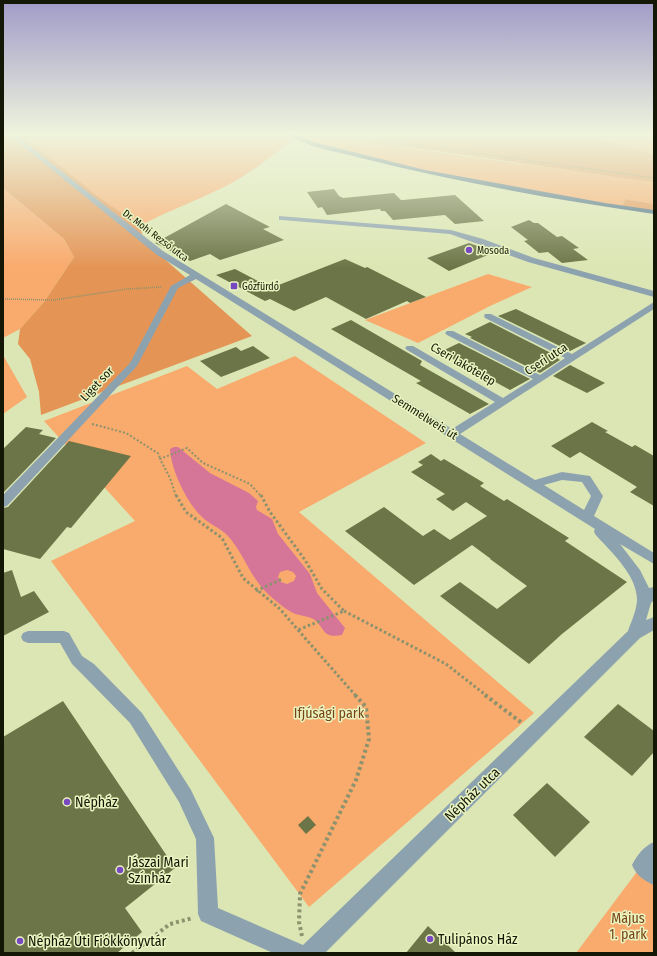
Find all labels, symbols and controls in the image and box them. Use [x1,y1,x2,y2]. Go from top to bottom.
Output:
street label: Dr. Mohi Rezső utca [120,206,191,264]
marker: Mosoda [464,245,474,255]
place label: Mosoda [477,245,509,257]
place label: Gőzfürdő [242,280,279,293]
marker: Gőzfürdő [229,281,239,291]
street label: Cseri lakótelep [428,340,498,388]
street label: Cseri utca [522,340,570,378]
street label: Liget sor [78,363,117,404]
street label: Semmelweis út [390,391,460,443]
park label: Ifjúsági park [294,705,365,722]
street label: Népház utca [441,764,504,825]
place label: Népház [75,794,118,811]
marker: Népház [62,797,72,807]
place label: Jászai Mari Színház [128,854,189,887]
marker: Jászai Mari Színház [115,865,125,875]
park label: Május 1. park [609,910,647,943]
place label: Tulipános Ház [438,931,518,948]
place label: Népház Úti Fiókkönyvtár [28,932,167,950]
marker: Tulipános Ház [425,934,435,944]
marker: Népház Úti Fiókkönyvtár [15,936,25,946]

